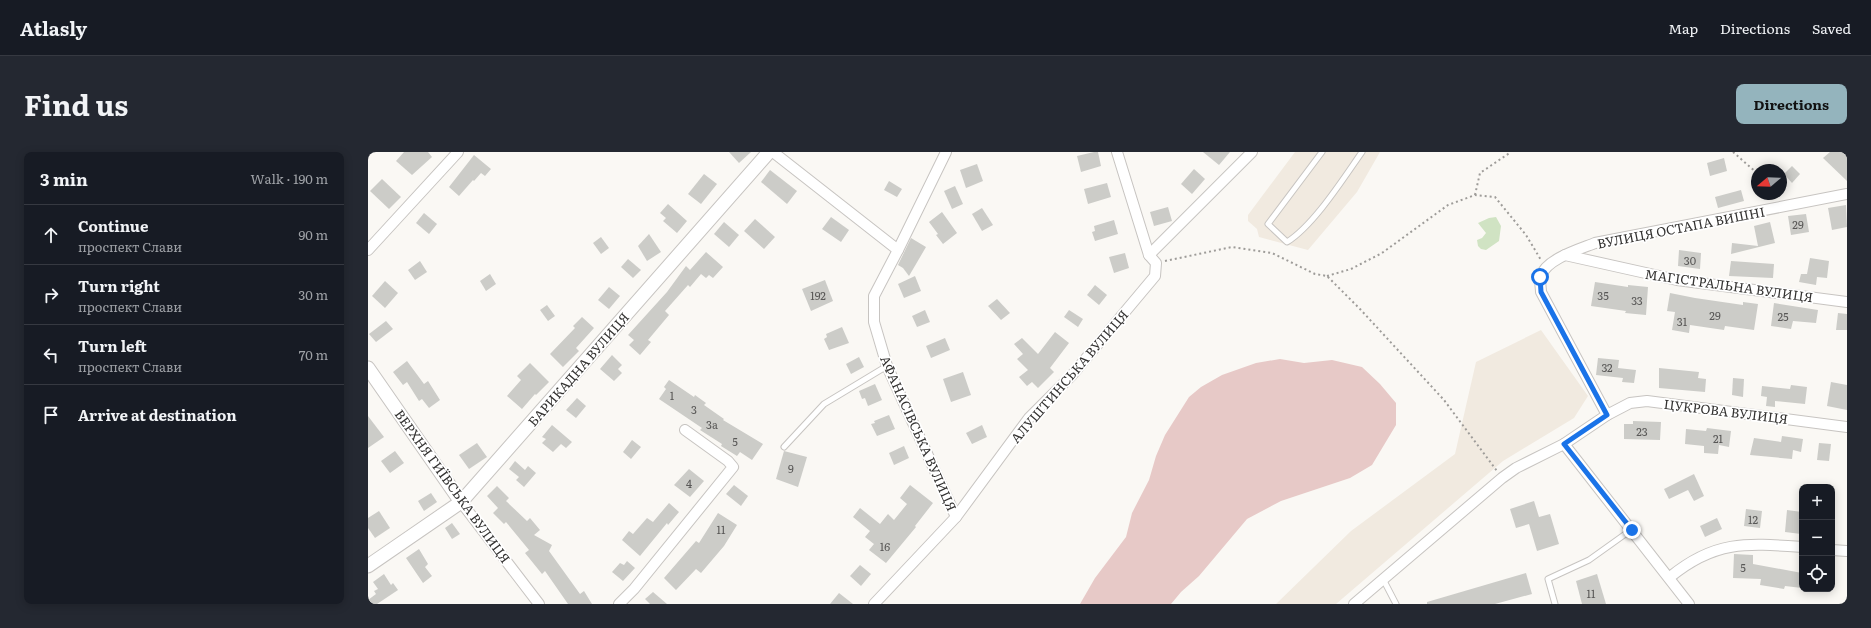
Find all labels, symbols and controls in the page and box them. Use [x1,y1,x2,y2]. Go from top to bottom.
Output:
text: Atlasly [20,14,87,42]
text: Map [1668,18,1698,38]
text: Directions [1720,18,1790,38]
text: Saved [1812,18,1851,38]
text: Find us [24,83,128,125]
button: Directions [1736,84,1847,124]
north arrow [1751,164,1787,200]
text: 3 min [40,166,88,191]
text: Walk · 190 m [250,169,328,188]
street label: ВУЛИЦЯ ОСТАПА ВИШНІ [1595,201,1767,253]
text: Continue [78,214,148,237]
house number: 29 [1792,216,1804,232]
icon: ahead [40,224,62,246]
text: 90 m [298,225,328,244]
text: проспект Слави [78,237,182,256]
house number: 30 [1684,252,1696,268]
street label: МАГІСТРАЛЬНА ВУЛИЦЯ [1644,264,1814,306]
route start [1531,268,1549,286]
text: Turn right [78,274,160,297]
icon: right [40,284,62,306]
text: 30 m [298,285,328,304]
house number: 192 [810,287,826,303]
house number: 35 [1597,287,1609,303]
house number: 33 [1631,292,1643,308]
text: проспект Слави [78,297,182,316]
street label: АЛУШТИНСЬКА ВУЛИЦЯ [1006,305,1132,447]
house number: 29 [1709,307,1721,323]
street label: БАРИКАДНА ВУЛИЦЯ [523,308,633,430]
house number: 25 [1777,308,1789,324]
house number: 31 [1677,313,1688,329]
text: Turn left [78,334,147,357]
icon: left [40,344,62,366]
text: 70 m [299,345,328,364]
street label: АФАНАСІВСЬКА ВУЛИЦЯ [876,352,962,514]
text: проспект Слави [78,357,182,376]
house number: 32 [1601,359,1613,375]
house number: 1 [670,387,675,403]
street label: ЦУКРОВА ВУЛИЦЯ [1663,394,1789,428]
house number: 3 [691,401,697,417]
text: Arrive at destination [78,403,237,426]
icon: arrive [40,404,62,426]
street label: ВЕРХНЯ ГИЇВСЬКА ВУЛИЦЯ [391,405,515,567]
house number: 3а [706,416,718,432]
house number: 23 [1636,423,1648,439]
house number: 21 [1713,430,1724,446]
house number: 5 [732,433,738,449]
house number: 9 [788,460,794,476]
house number: 4 [686,475,692,491]
map controls [1799,484,1835,592]
button: + [1799,484,1835,520]
house number: 12 [1748,511,1758,527]
button: − [1799,520,1835,556]
house number: 11 [717,521,726,537]
route end [1623,521,1641,539]
house number: 16 [880,538,890,554]
button: locate [1799,556,1835,592]
house number: 5 [1740,559,1746,575]
house number: 11 [1587,585,1596,601]

